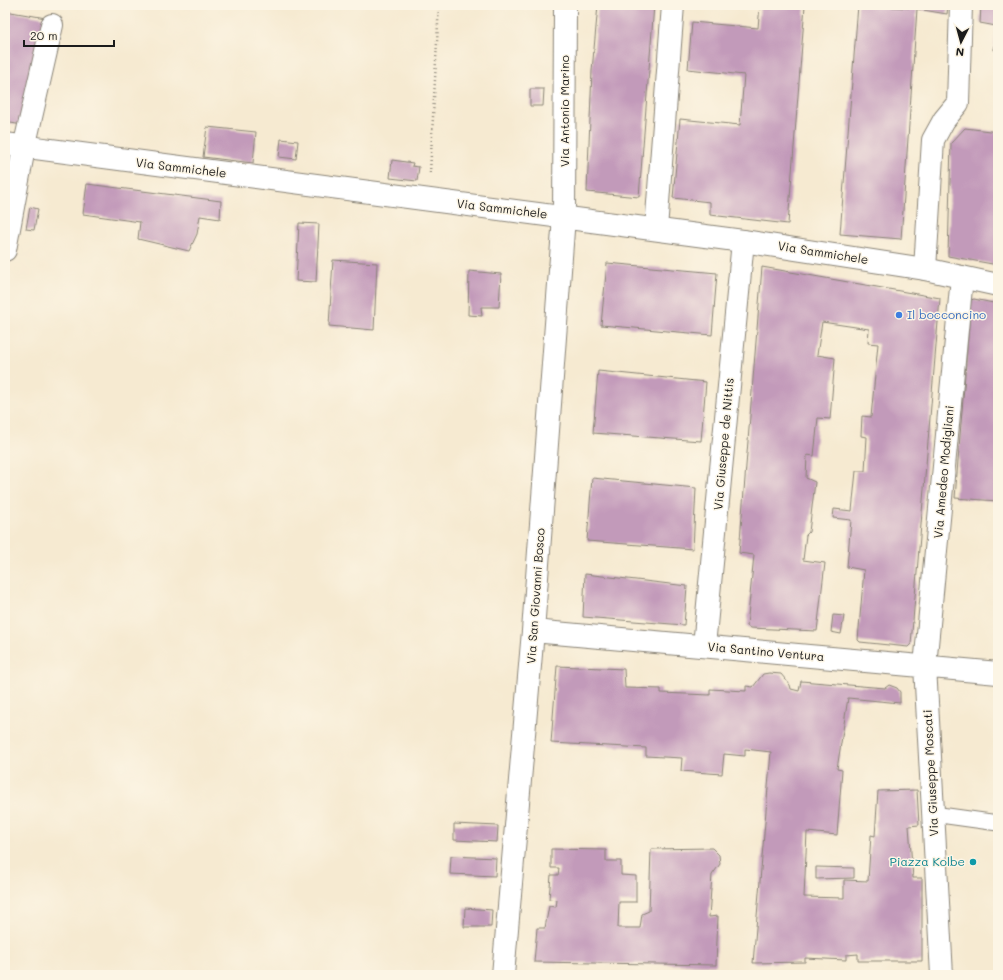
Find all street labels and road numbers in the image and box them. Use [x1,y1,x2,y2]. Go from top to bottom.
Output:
street label: Via Antonio Marino [556,55,572,167]
street label: Via Sammichele [135,153,227,181]
street label: Via Sammichele [456,194,548,222]
street label: Via Sammichele [777,237,870,267]
street label: Via Giuseppe de Nittis [709,377,737,511]
street label: Via Amedeo Modigliani [929,405,957,539]
street label: Via San Giovanni Bosco [522,527,548,664]
street label: Via Santino Ventura [707,638,825,664]
street label: Via Giuseppe Moscati [919,709,941,837]

